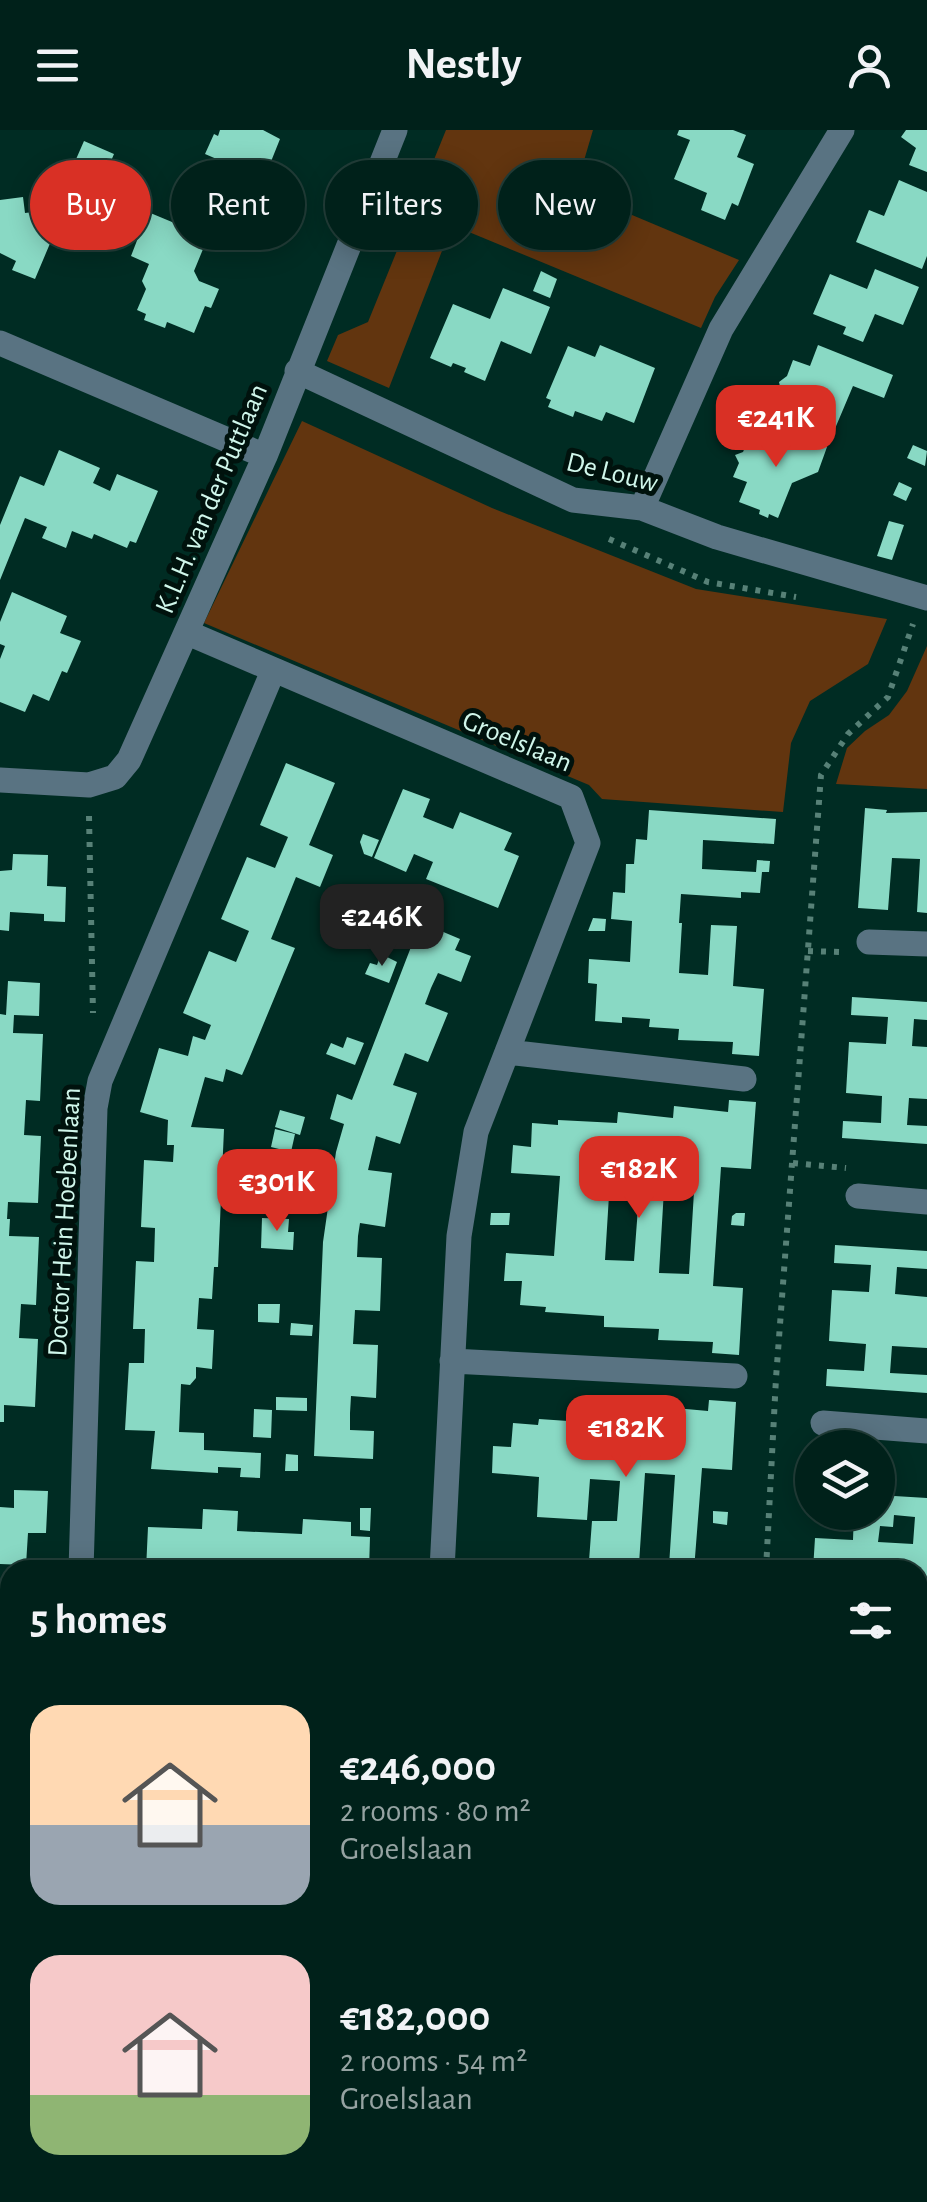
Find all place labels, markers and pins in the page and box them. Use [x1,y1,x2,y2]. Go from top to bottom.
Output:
pin: €241K [706,385,846,470]
pin: €246K [312,884,452,969]
pin: €182K [569,1136,709,1221]
pin: €301K [207,1149,347,1234]
pin: €182K [556,1395,696,1480]

